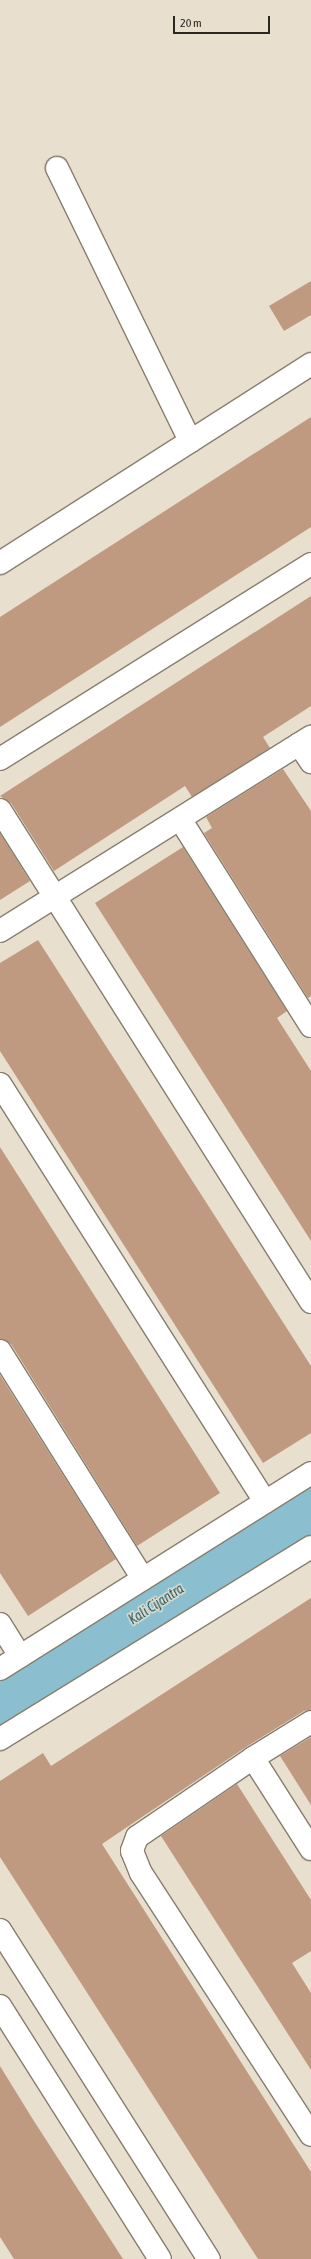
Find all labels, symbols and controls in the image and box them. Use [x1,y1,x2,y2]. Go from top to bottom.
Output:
scale bar [175,8,272,34]
text: 20 m [180,16,202,30]
water label: Kali Cijantra [125,1580,187,1628]

